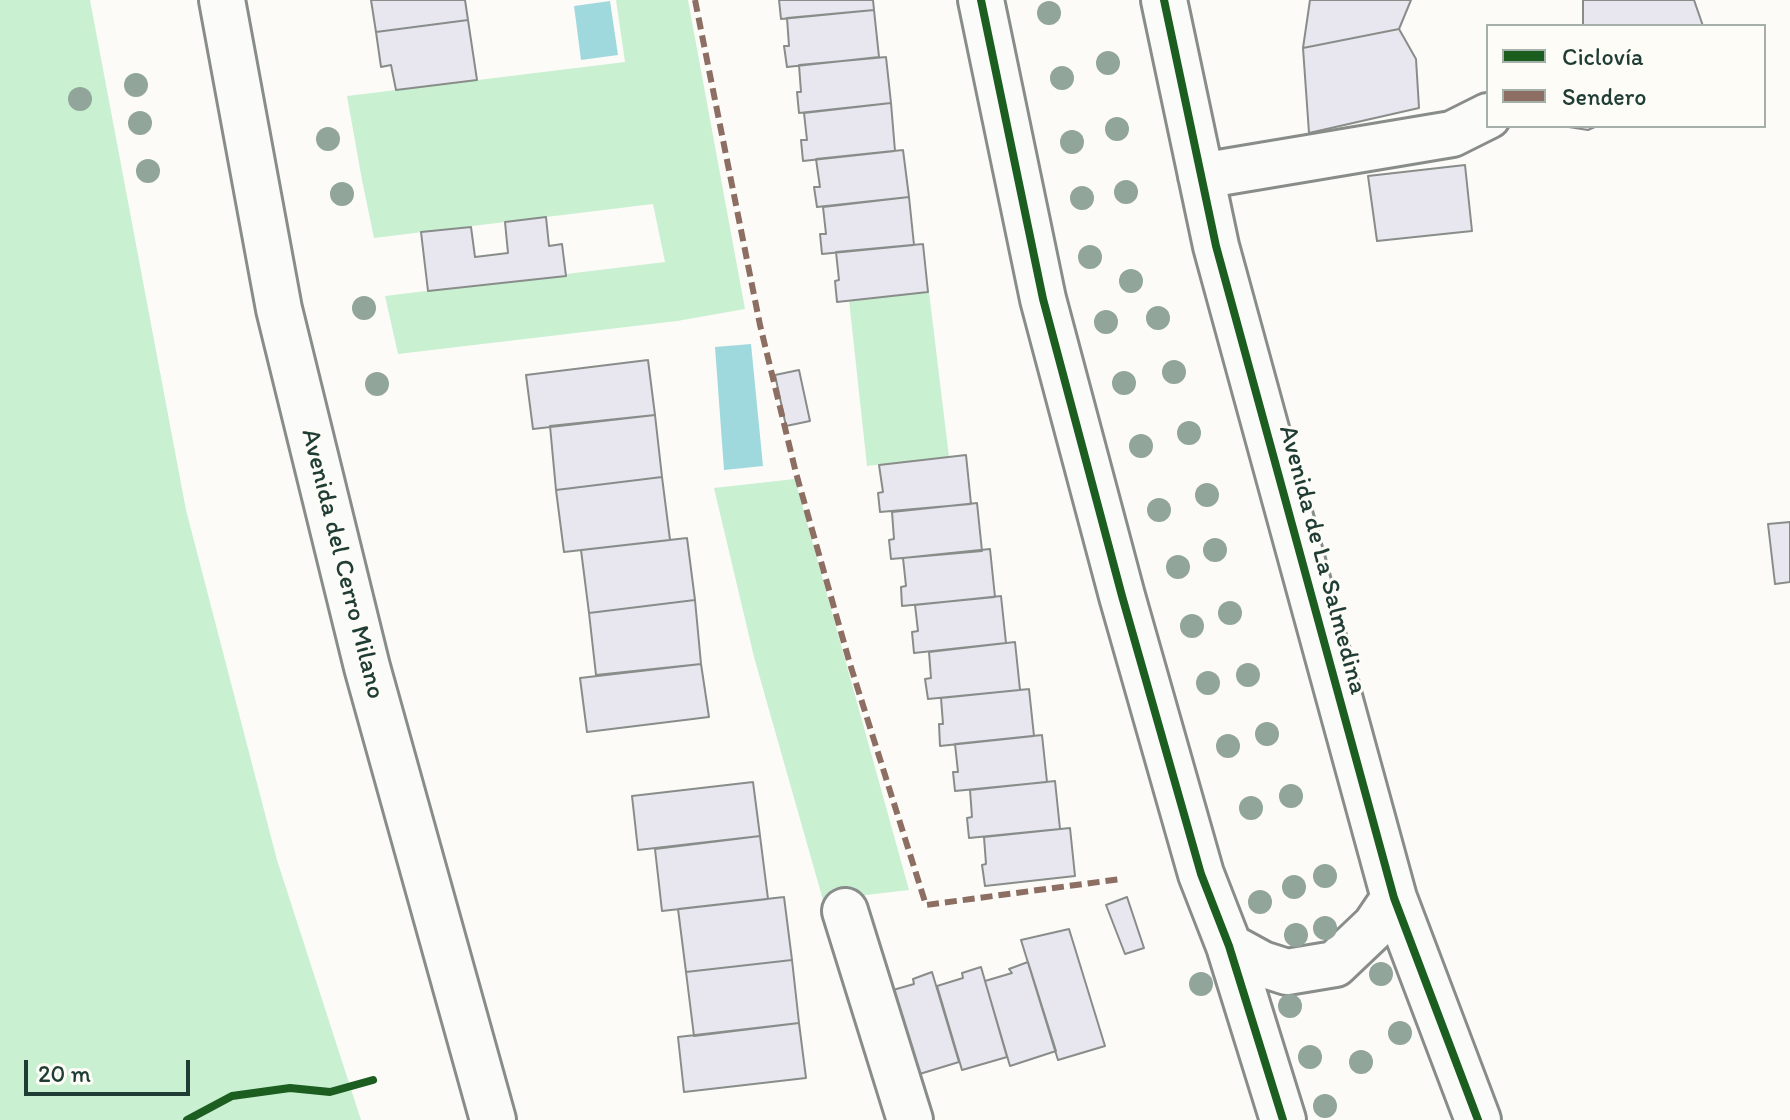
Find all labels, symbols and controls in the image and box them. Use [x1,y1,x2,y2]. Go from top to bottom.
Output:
legend [1486,24,1766,128]
text: Ciclovía [1562,42,1644,71]
text: Sendero [1562,82,1646,111]
street label: Avenida de La Salmedina [1271,422,1373,698]
street label: Avenida del Cerro Milano [293,426,391,702]
scale bar [28,1044,194,1094]
text: 20 m [38,1059,91,1088]

